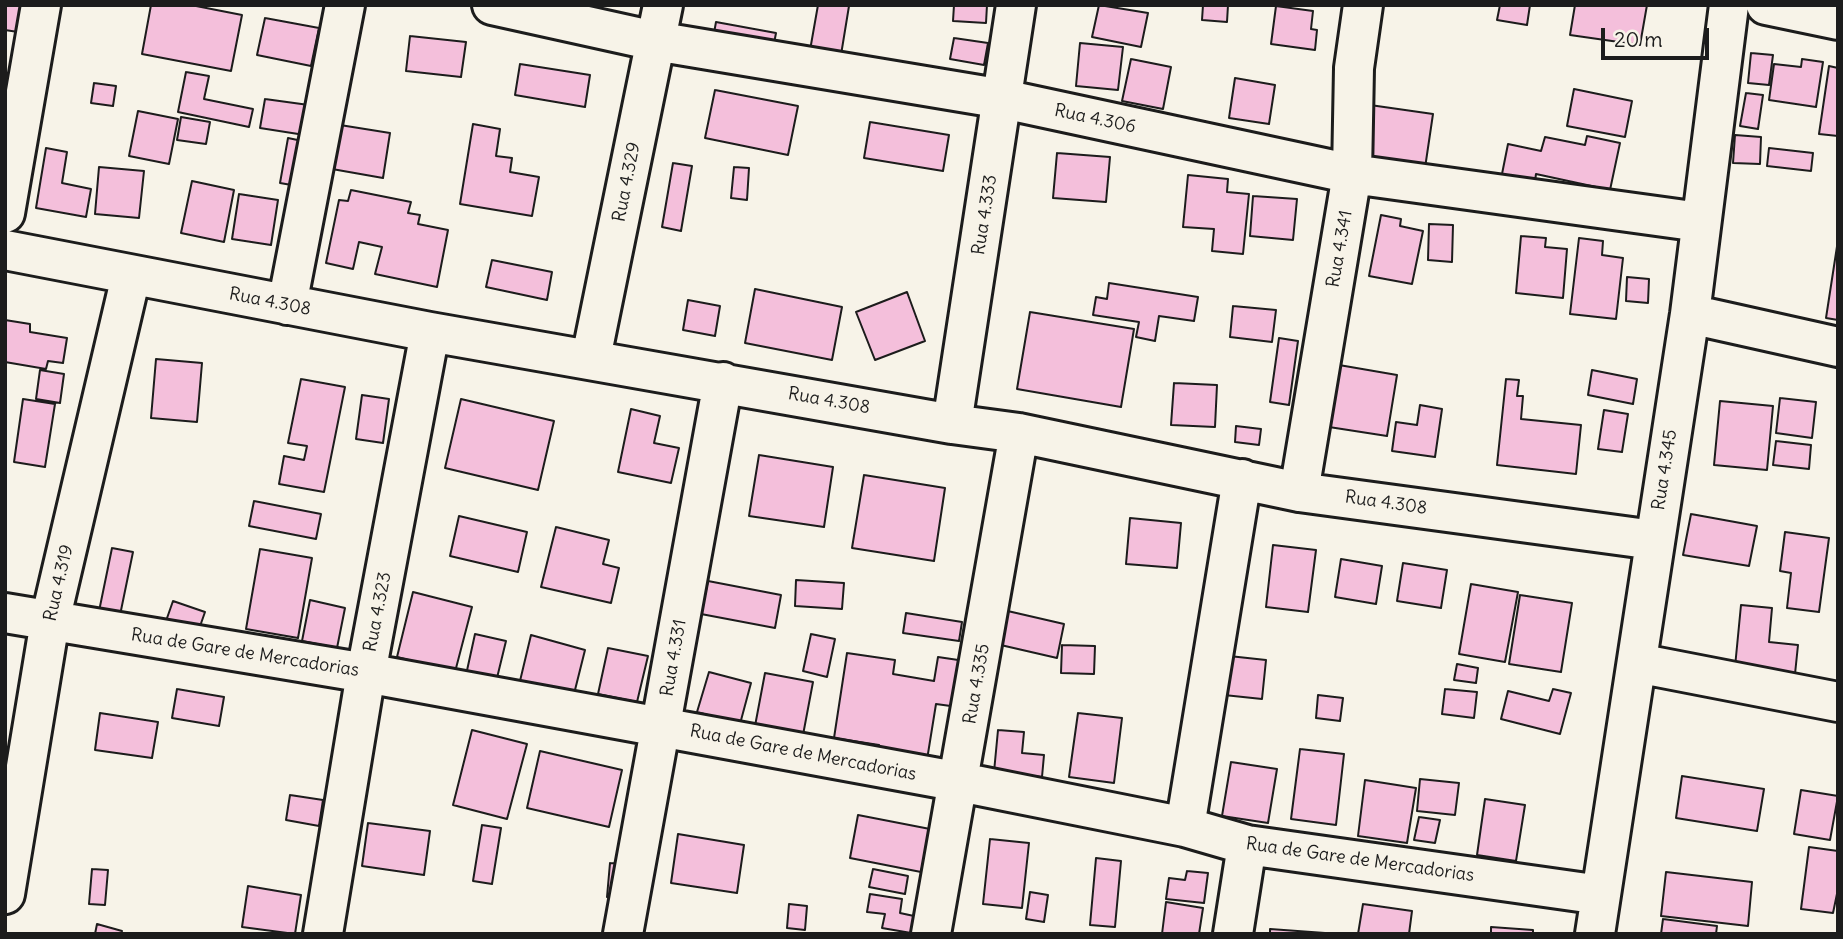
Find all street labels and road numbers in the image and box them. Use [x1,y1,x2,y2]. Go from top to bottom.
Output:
street label: Rua 4.306 [1052,100,1138,138]
street label: Rua 4.329 [609,140,645,224]
street label: Rua 4.333 [968,173,1002,257]
street label: Rua 4.341 [1323,209,1357,289]
street label: Rua 4.308 [227,283,313,321]
street label: Rua 4.308 [786,383,872,419]
street label: Rua 4.345 [1648,428,1682,512]
street label: Rua 4.308 [1343,487,1429,519]
street label: Rua 4.319 [40,543,78,623]
street label: Rua 4.323 [360,570,396,654]
street label: Rua 4.331 [657,618,691,698]
street label: Rua de Gare de Mercadorias [129,624,361,682]
street label: Rua 4.335 [959,642,995,726]
street label: Rua de Gare de Mercadorias [688,720,918,786]
street label: Rua de Gare de Mercadorias [1244,833,1476,887]

